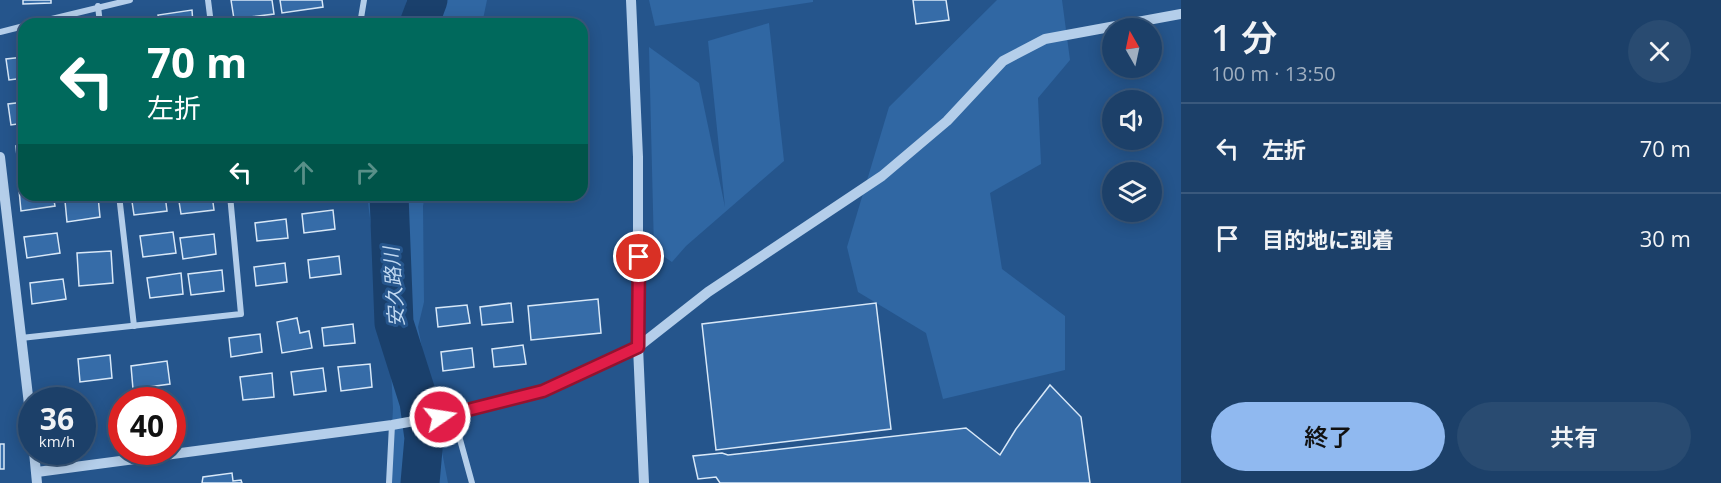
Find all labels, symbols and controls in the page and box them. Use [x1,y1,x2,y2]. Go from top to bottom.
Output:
text: 1 分 [1211,13,1277,62]
north arrow [1102,18,1162,78]
map controls [1102,18,1162,222]
button: close [1628,20,1691,83]
text: 70 m [147,33,247,90]
icon: left [48,42,126,120]
text: 100 m · 13:50 [1211,60,1336,87]
text: 左折 [147,89,201,126]
button: sound [1102,90,1162,150]
icon: left [1211,132,1244,165]
text: 70 m [1640,133,1691,163]
text: 左折 [1262,134,1306,164]
icon: left [224,156,257,189]
icon: ahead [287,156,320,189]
icon: right [350,156,383,189]
button: layers [1102,162,1162,222]
icon: arrive [1211,222,1244,255]
text: 30 m [1640,223,1691,253]
text: 目的地に到着 [1262,224,1394,254]
pin [613,231,664,282]
icon: arrive [622,240,655,273]
water label: 安久路川 [377,244,410,328]
position arrow [408,385,472,449]
speed limit sign: 40 [108,387,186,465]
text: 36 [40,398,74,439]
button: 終了 [1211,402,1445,471]
button: 共有 [1457,402,1691,471]
text: km/h [39,431,75,451]

